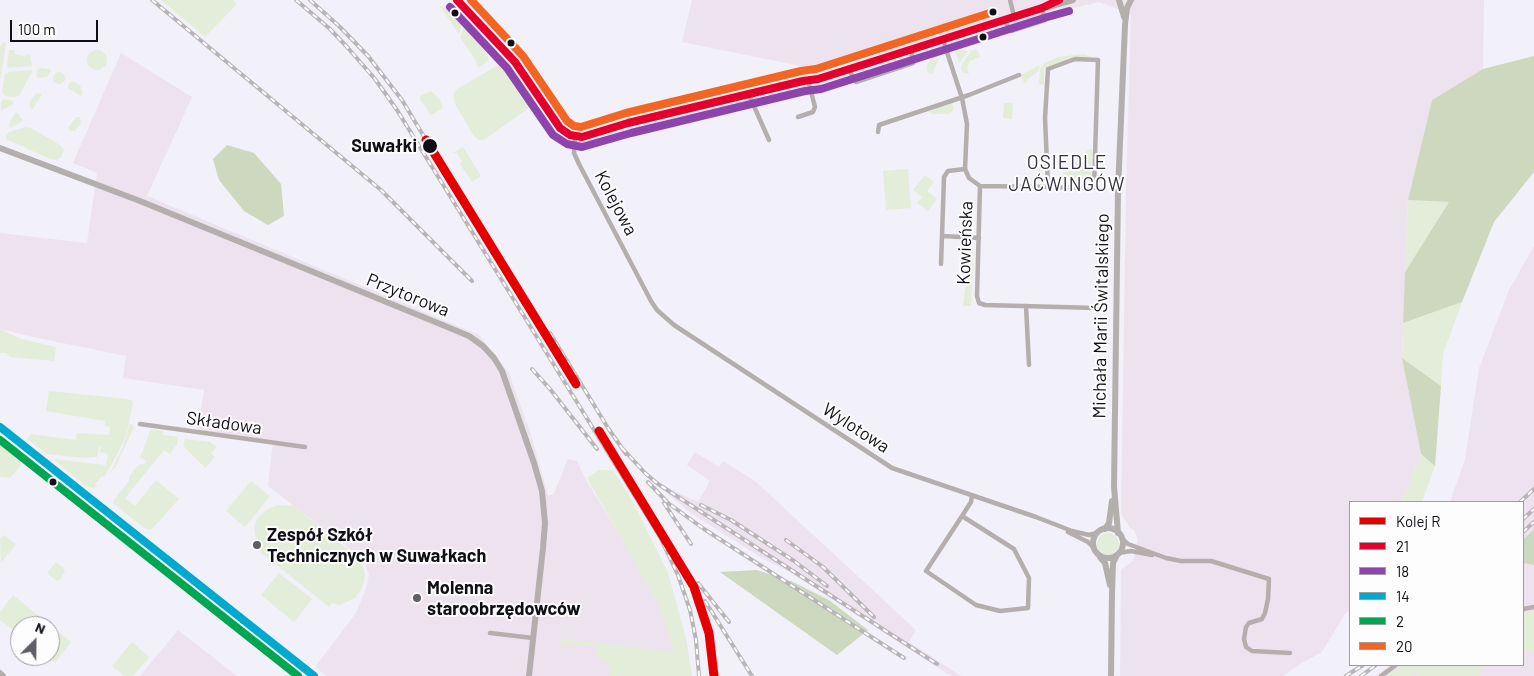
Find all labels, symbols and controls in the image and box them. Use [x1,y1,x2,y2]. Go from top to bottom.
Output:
unlabelled marker [988,7,998,17]
unlabelled marker [450,8,460,18]
scale bar [12,10,100,42]
text: 100 m [18,20,56,38]
unlabelled marker [978,32,988,42]
unlabelled marker [506,38,516,48]
place label: Suwałki [351,135,417,157]
marker: Suwałki [421,137,439,155]
district label: OSIEDLE JAĆWINGÓW [1007,152,1127,196]
street label: Kolejowa [590,167,642,239]
street label: Kowieńska [953,201,977,285]
street label: Michała Marii Świtalskiego [1088,213,1114,419]
street label: Przytorowa [363,269,453,321]
street label: Wylotowa [818,398,894,458]
street label: Składowa [185,407,263,439]
unlabelled marker [48,477,58,487]
legend [1349,501,1524,666]
text: Kolej R [1396,512,1440,530]
place label: Zespół Szkół Technicznych w Suwałkach [267,524,486,566]
text: 21 [1396,537,1409,555]
marker: Zespół Szkół Technicznych w Suwałkach [251,539,263,551]
text: 18 [1396,562,1409,580]
place label: Molenna staroobrzędowców [427,577,581,620]
text: 14 [1396,587,1410,605]
marker: Molenna staroobrzędowców [411,592,423,604]
text: 2 [1396,612,1404,630]
north arrow [10,616,60,666]
text: N [33,618,48,637]
text: 20 [1396,637,1413,655]

